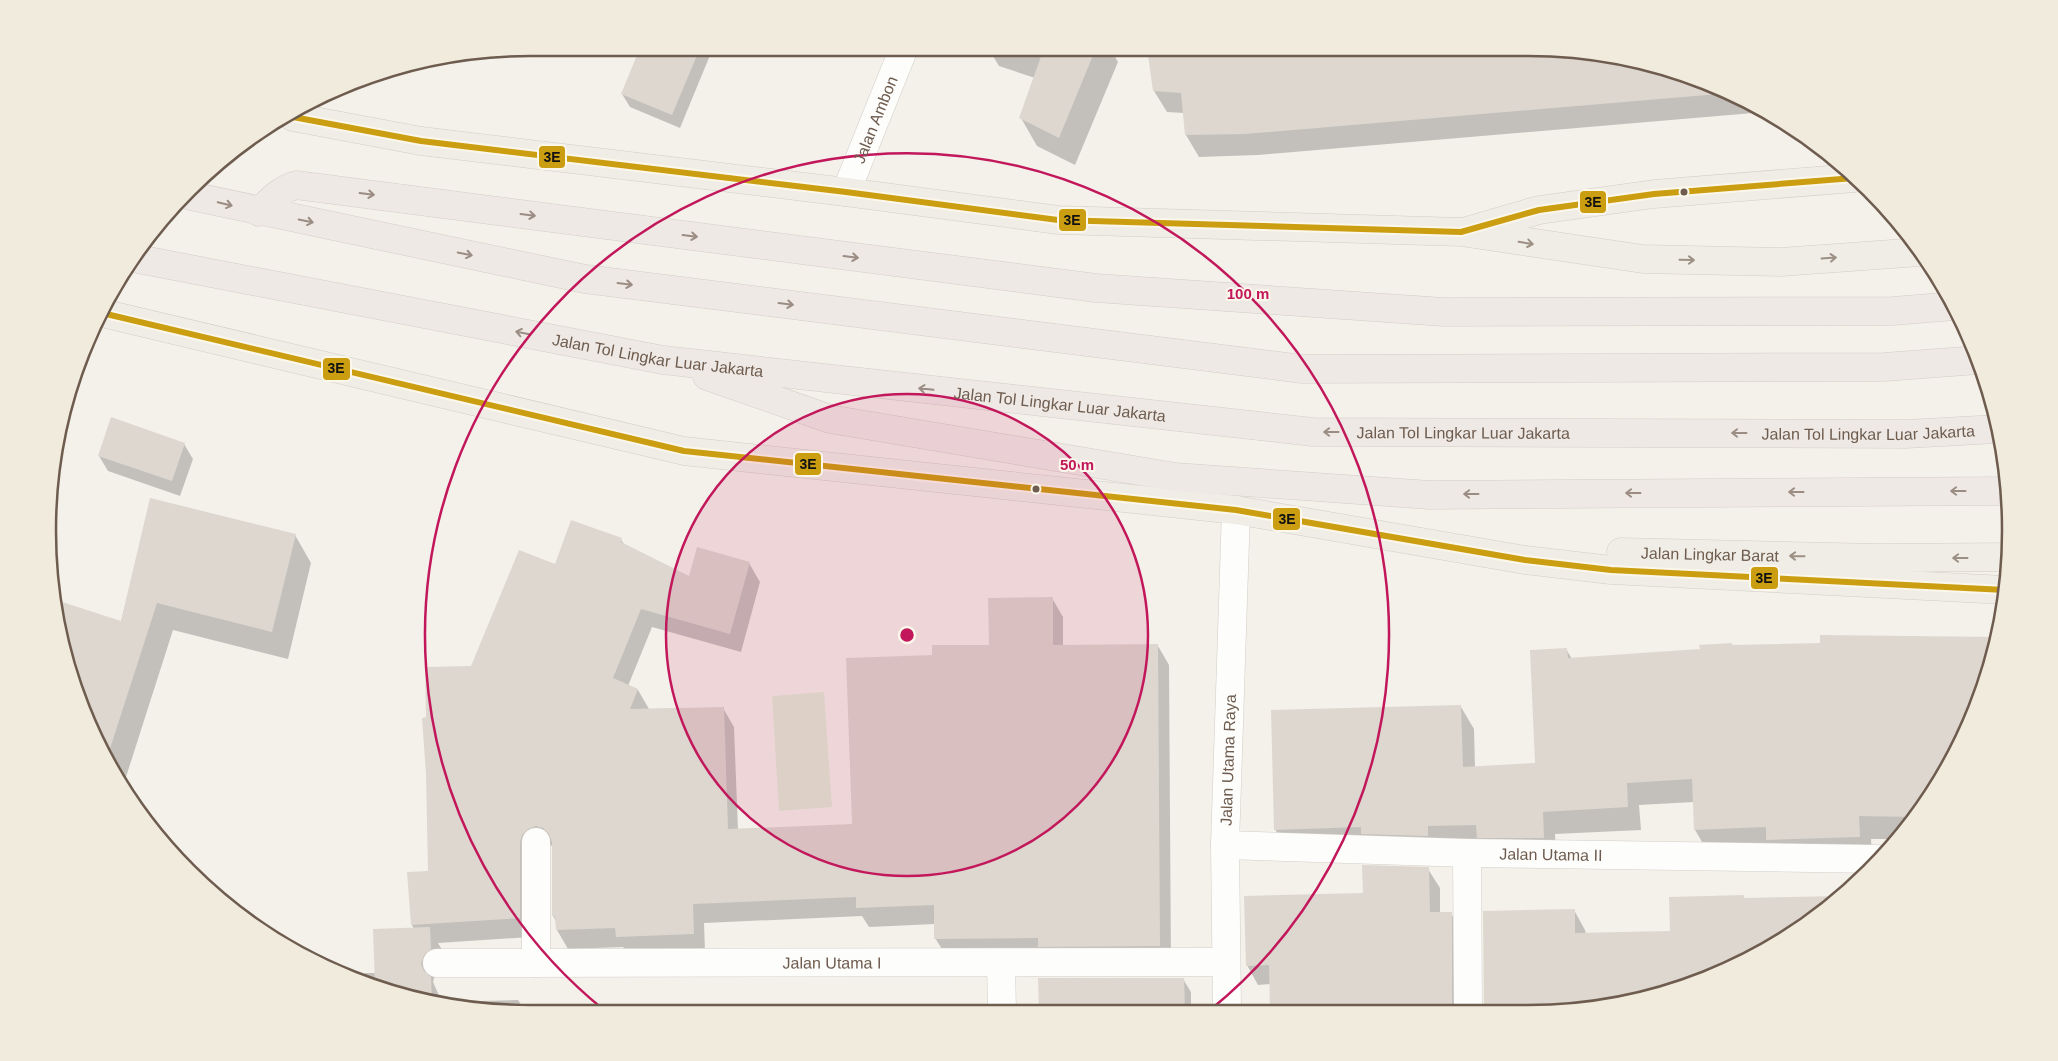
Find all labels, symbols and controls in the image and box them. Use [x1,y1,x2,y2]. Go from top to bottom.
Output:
street label: Jalan Ambon [850,74,900,166]
line badge: 3E [538,145,566,169]
text: 3E [543,149,561,165]
unlabelled marker [1679,187,1689,197]
one-way arrow [359,189,375,199]
line badge: 3E [1579,190,1607,214]
text: 3E [1584,194,1602,210]
one-way arrow [216,200,232,209]
line badge: 3E [1058,208,1087,232]
one-way arrow [520,210,536,220]
text: 3E [1063,212,1081,228]
one-way arrow [298,217,314,227]
one-way arrow [681,231,697,241]
one-way arrow [1518,238,1534,248]
one-way arrow [457,250,473,259]
one-way arrow [842,252,858,262]
one-way arrow [1821,254,1837,263]
one-way arrow [1679,255,1695,264]
one-way arrow [617,279,633,289]
text: 100 m [1227,285,1269,302]
one-way arrow [778,299,794,309]
one-way arrow [515,328,531,337]
street label: Jalan Tol Lingkar Luar Jakarta [551,330,764,380]
line badge: 3E [322,357,351,381]
text: 3E [327,360,345,376]
one-way arrow [918,384,934,394]
street label: Jalan Tol Lingkar Luar Jakarta [953,384,1167,424]
street label: Jalan Tol Lingkar Luar Jakarta [1762,422,1975,443]
street label: Jalan Tol Lingkar Luar Jakarta [1357,424,1570,441]
one-way arrow [1324,427,1340,437]
one-way arrow [1731,428,1748,438]
line badge: 3E [794,452,822,476]
text: 3E [799,456,817,472]
text: 50 m [1060,456,1094,473]
unlabelled marker [1031,484,1041,494]
one-way arrow [1951,486,1967,496]
one-way arrow [1788,487,1804,497]
one-way arrow [1626,488,1642,498]
one-way arrow [1463,489,1480,499]
line badge: 3E [1272,507,1301,531]
text: 3E [1278,511,1296,527]
street label: Jalan Lingkar Barat [1641,544,1780,564]
one-way arrow [1789,551,1806,561]
one-way arrow [1952,553,1968,562]
line badge: 3E [1750,566,1779,590]
text: 3E [1755,570,1773,586]
centre of rings [898,626,916,644]
street label: Jalan Utama Raya [1217,694,1238,826]
street label: Jalan Utama II [1499,845,1603,863]
street label: Jalan Utama I [783,954,881,971]

